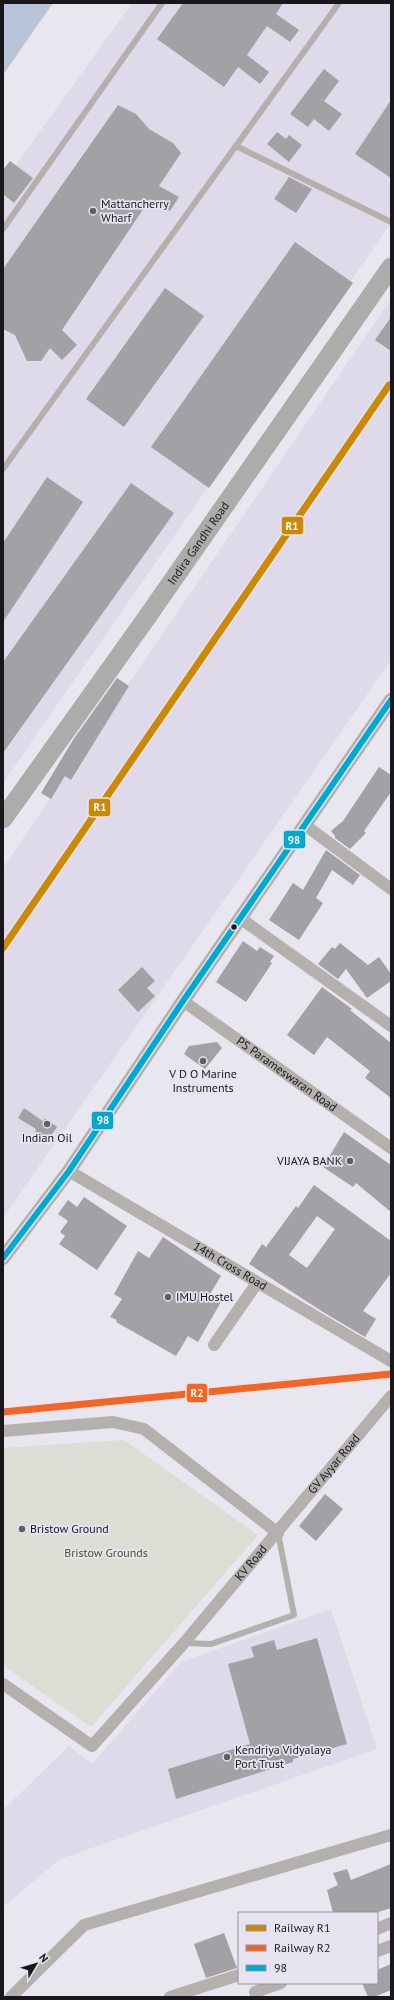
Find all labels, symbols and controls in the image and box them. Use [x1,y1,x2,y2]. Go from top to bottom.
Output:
place label: Mattancherry Wharf [101,196,169,225]
marker: Mattancherry Wharf [88,206,98,216]
street label: Indira Gandhi Road [164,499,232,587]
line badge: R1 [281,516,304,535]
text: R1 [286,519,298,533]
line badge: R1 [88,798,111,817]
text: R1 [94,800,106,814]
line badge: 98 [283,830,306,849]
text: 98 [288,833,300,847]
unlabelled marker [229,922,239,932]
street label: PS Parameswaran Road [234,1033,340,1115]
marker: V D O Marine Instruments [198,1056,208,1066]
place label: V D O Marine Instruments [168,1066,237,1095]
line badge: 98 [91,1111,114,1130]
text: 98 [97,1113,109,1127]
marker: Indian Oil [42,1119,52,1129]
place label: Indian Oil [22,1130,73,1145]
place label: VIJAYA BANK [276,1153,342,1168]
marker: VIJAYA BANK [345,1156,355,1166]
street label: 14th Cross Road [191,1238,270,1293]
place label: IMU Hostel [176,1289,234,1304]
marker: IMU Hostel [163,1292,173,1302]
line badge: R2 [186,1383,208,1403]
text: R2 [191,1386,203,1400]
street label: GV Ayyar Road [304,1431,363,1497]
place label: Bristow Ground [30,1521,109,1536]
marker: Bristow Ground [17,1524,27,1534]
street label: KV Road [231,1542,270,1584]
park label: Bristow Grounds [64,1545,148,1560]
place label: Kendriya Vidyalaya Port Trust [235,1742,332,1771]
marker: Kendriya Vidyalaya Port Trust [222,1752,232,1762]
legend [238,1912,378,1984]
text: Railway R1 [274,1920,331,1935]
text: Railway R2 [274,1940,331,1955]
north arrow [16,1944,56,1984]
text: N [36,1951,52,1965]
text: 98 [274,1960,287,1975]

